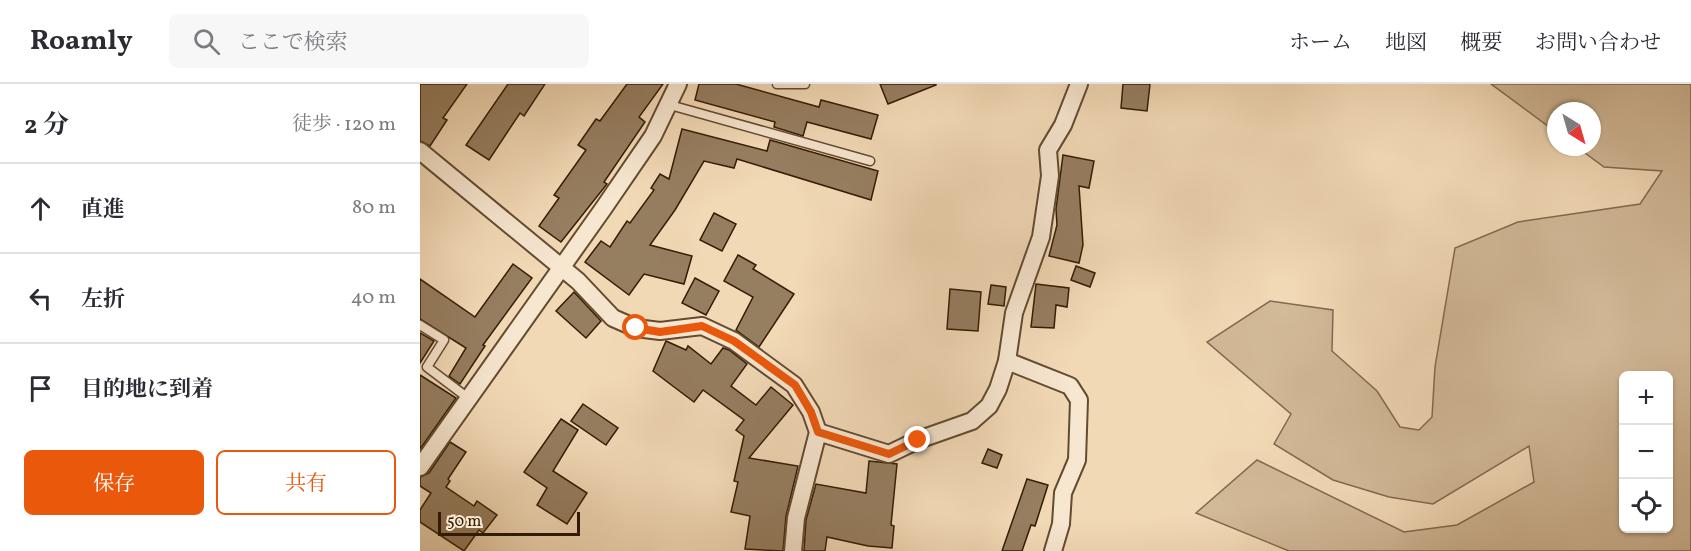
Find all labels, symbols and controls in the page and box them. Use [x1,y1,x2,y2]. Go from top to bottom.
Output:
search box [169,14,589,68]
text: Roamly [30,22,133,61]
icon: search [190,25,223,58]
text: ここで検索 [238,28,348,59]
text: ホーム [1289,29,1352,58]
text: 地図 [1385,29,1427,58]
text: 概要 [1460,29,1502,58]
text: お問い合わせ [1535,29,1661,58]
north arrow [1547,102,1601,156]
text: 2 分 [24,108,69,144]
text: 徒歩 · 120 m [292,111,396,139]
icon: ahead [24,192,57,225]
text: 80 m [352,194,396,222]
text: 直進 [81,195,125,226]
icon: left [24,282,57,315]
text: 40 m [351,284,396,312]
text: 左折 [81,285,125,316]
route start [622,314,648,340]
map controls [1619,371,1673,533]
button: + [1619,371,1673,425]
icon: arrive [24,372,57,405]
text: 目的地に到着 [81,375,213,406]
button: − [1619,425,1673,479]
route end [904,426,930,452]
button: 保存 [24,450,204,515]
button: 共有 [216,450,396,515]
button: locate [1619,479,1673,533]
scale bar [438,509,580,536]
text: 50 m [447,511,481,533]

